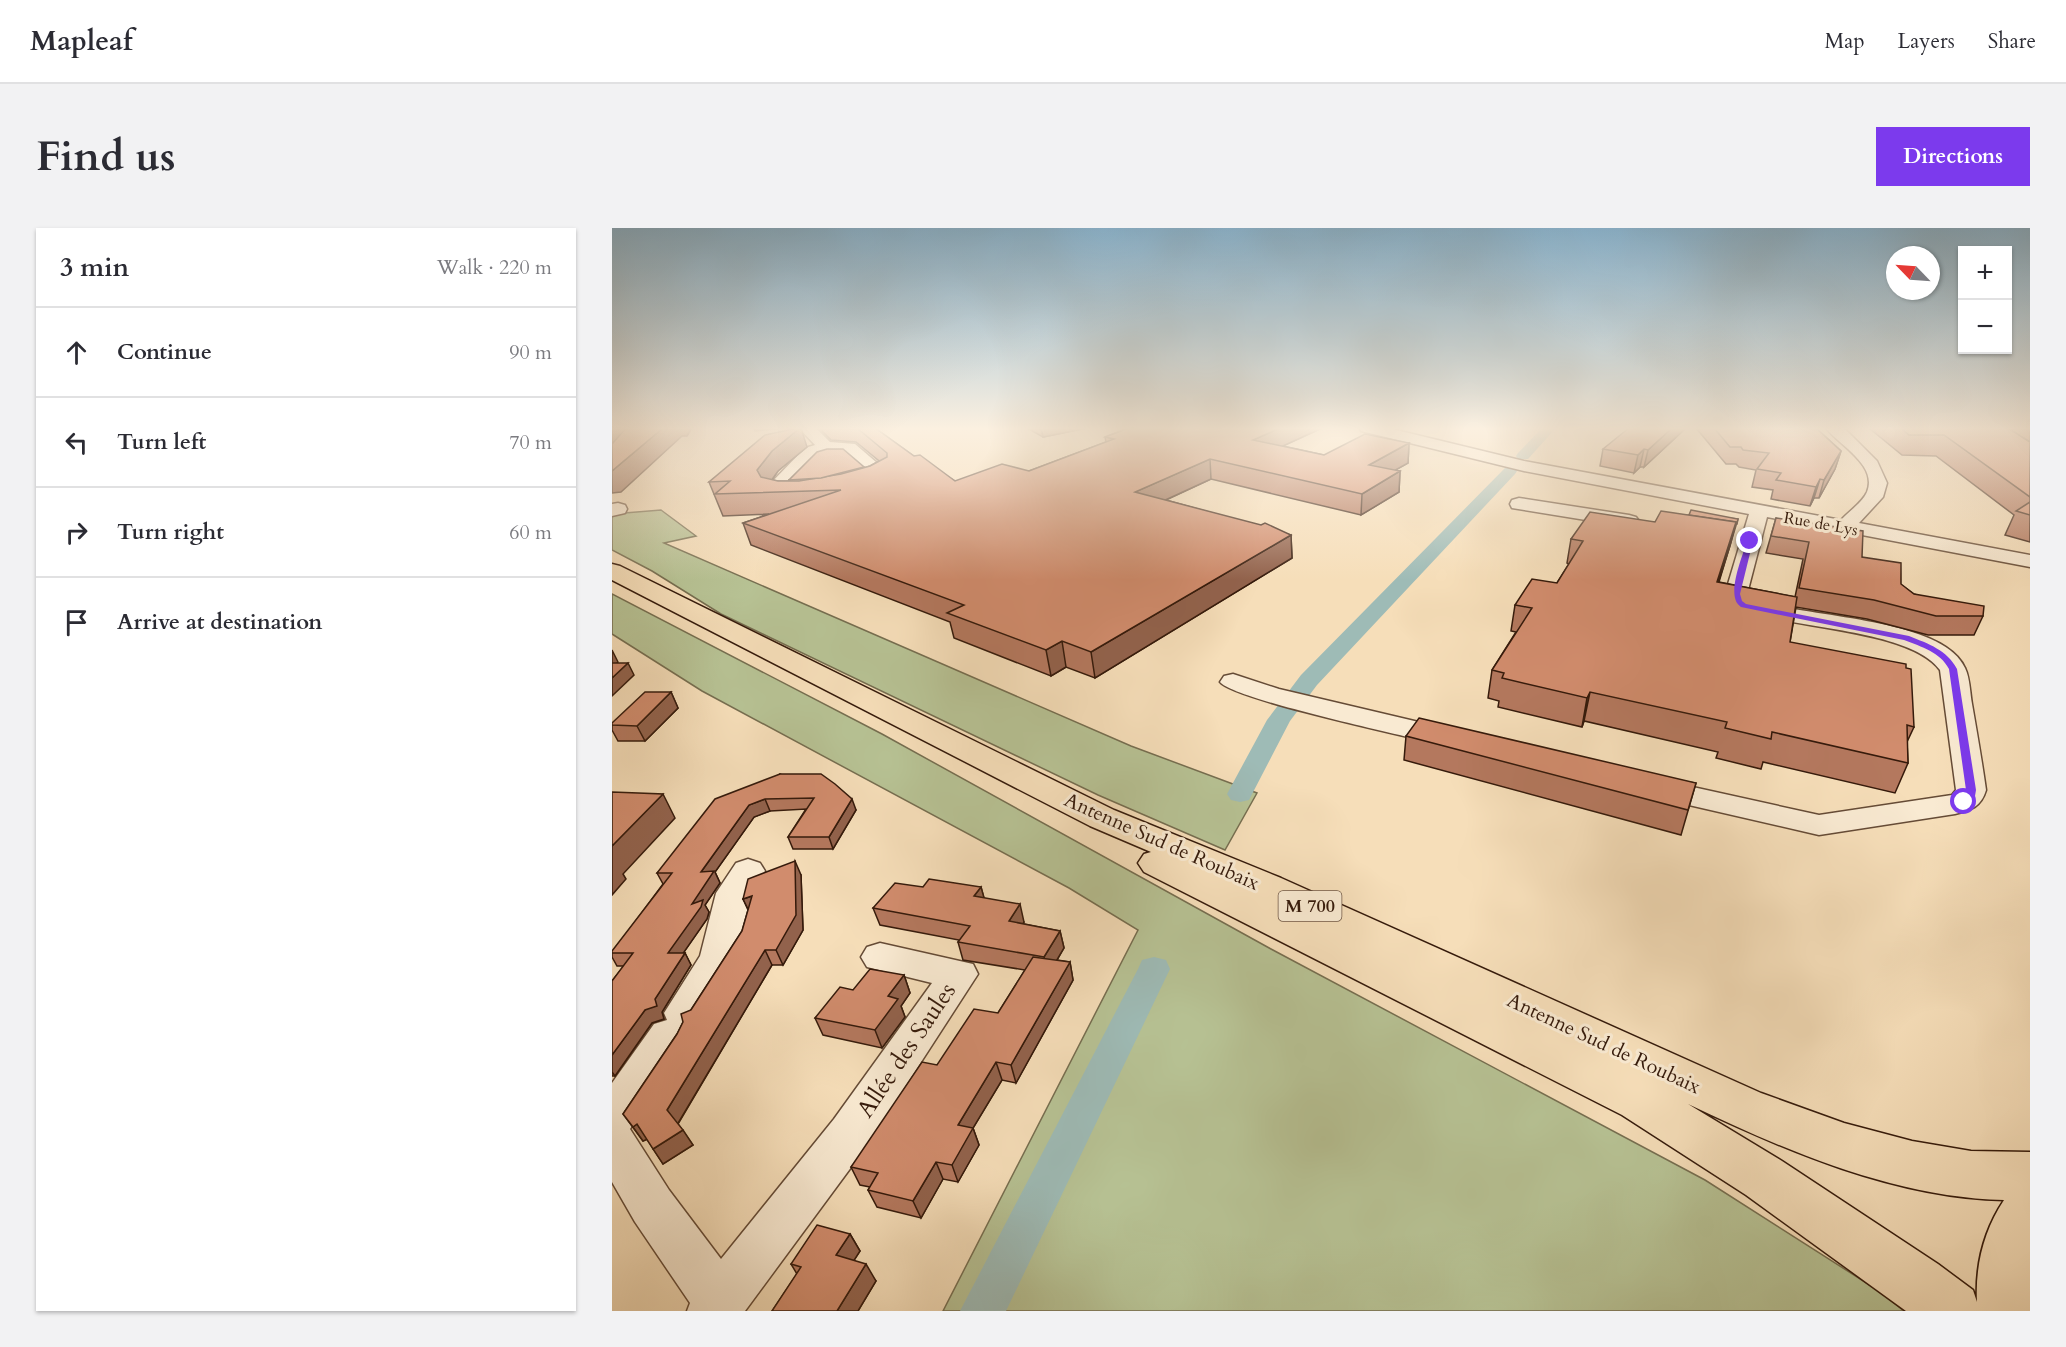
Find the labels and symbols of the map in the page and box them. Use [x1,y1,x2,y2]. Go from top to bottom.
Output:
north arrow [1886,246,1940,300]
street label: Rue de Lys [1782,507,1860,541]
route end [1736,527,1762,553]
street label: Antenne Sud de Roubaix [1060,786,1264,897]
route start [1950,788,1976,814]
road number: M 700 [1278,891,1342,921]
street label: Allée des Saules [849,976,964,1124]
street label: Antenne Sud de Roubaix [1503,987,1705,1100]

